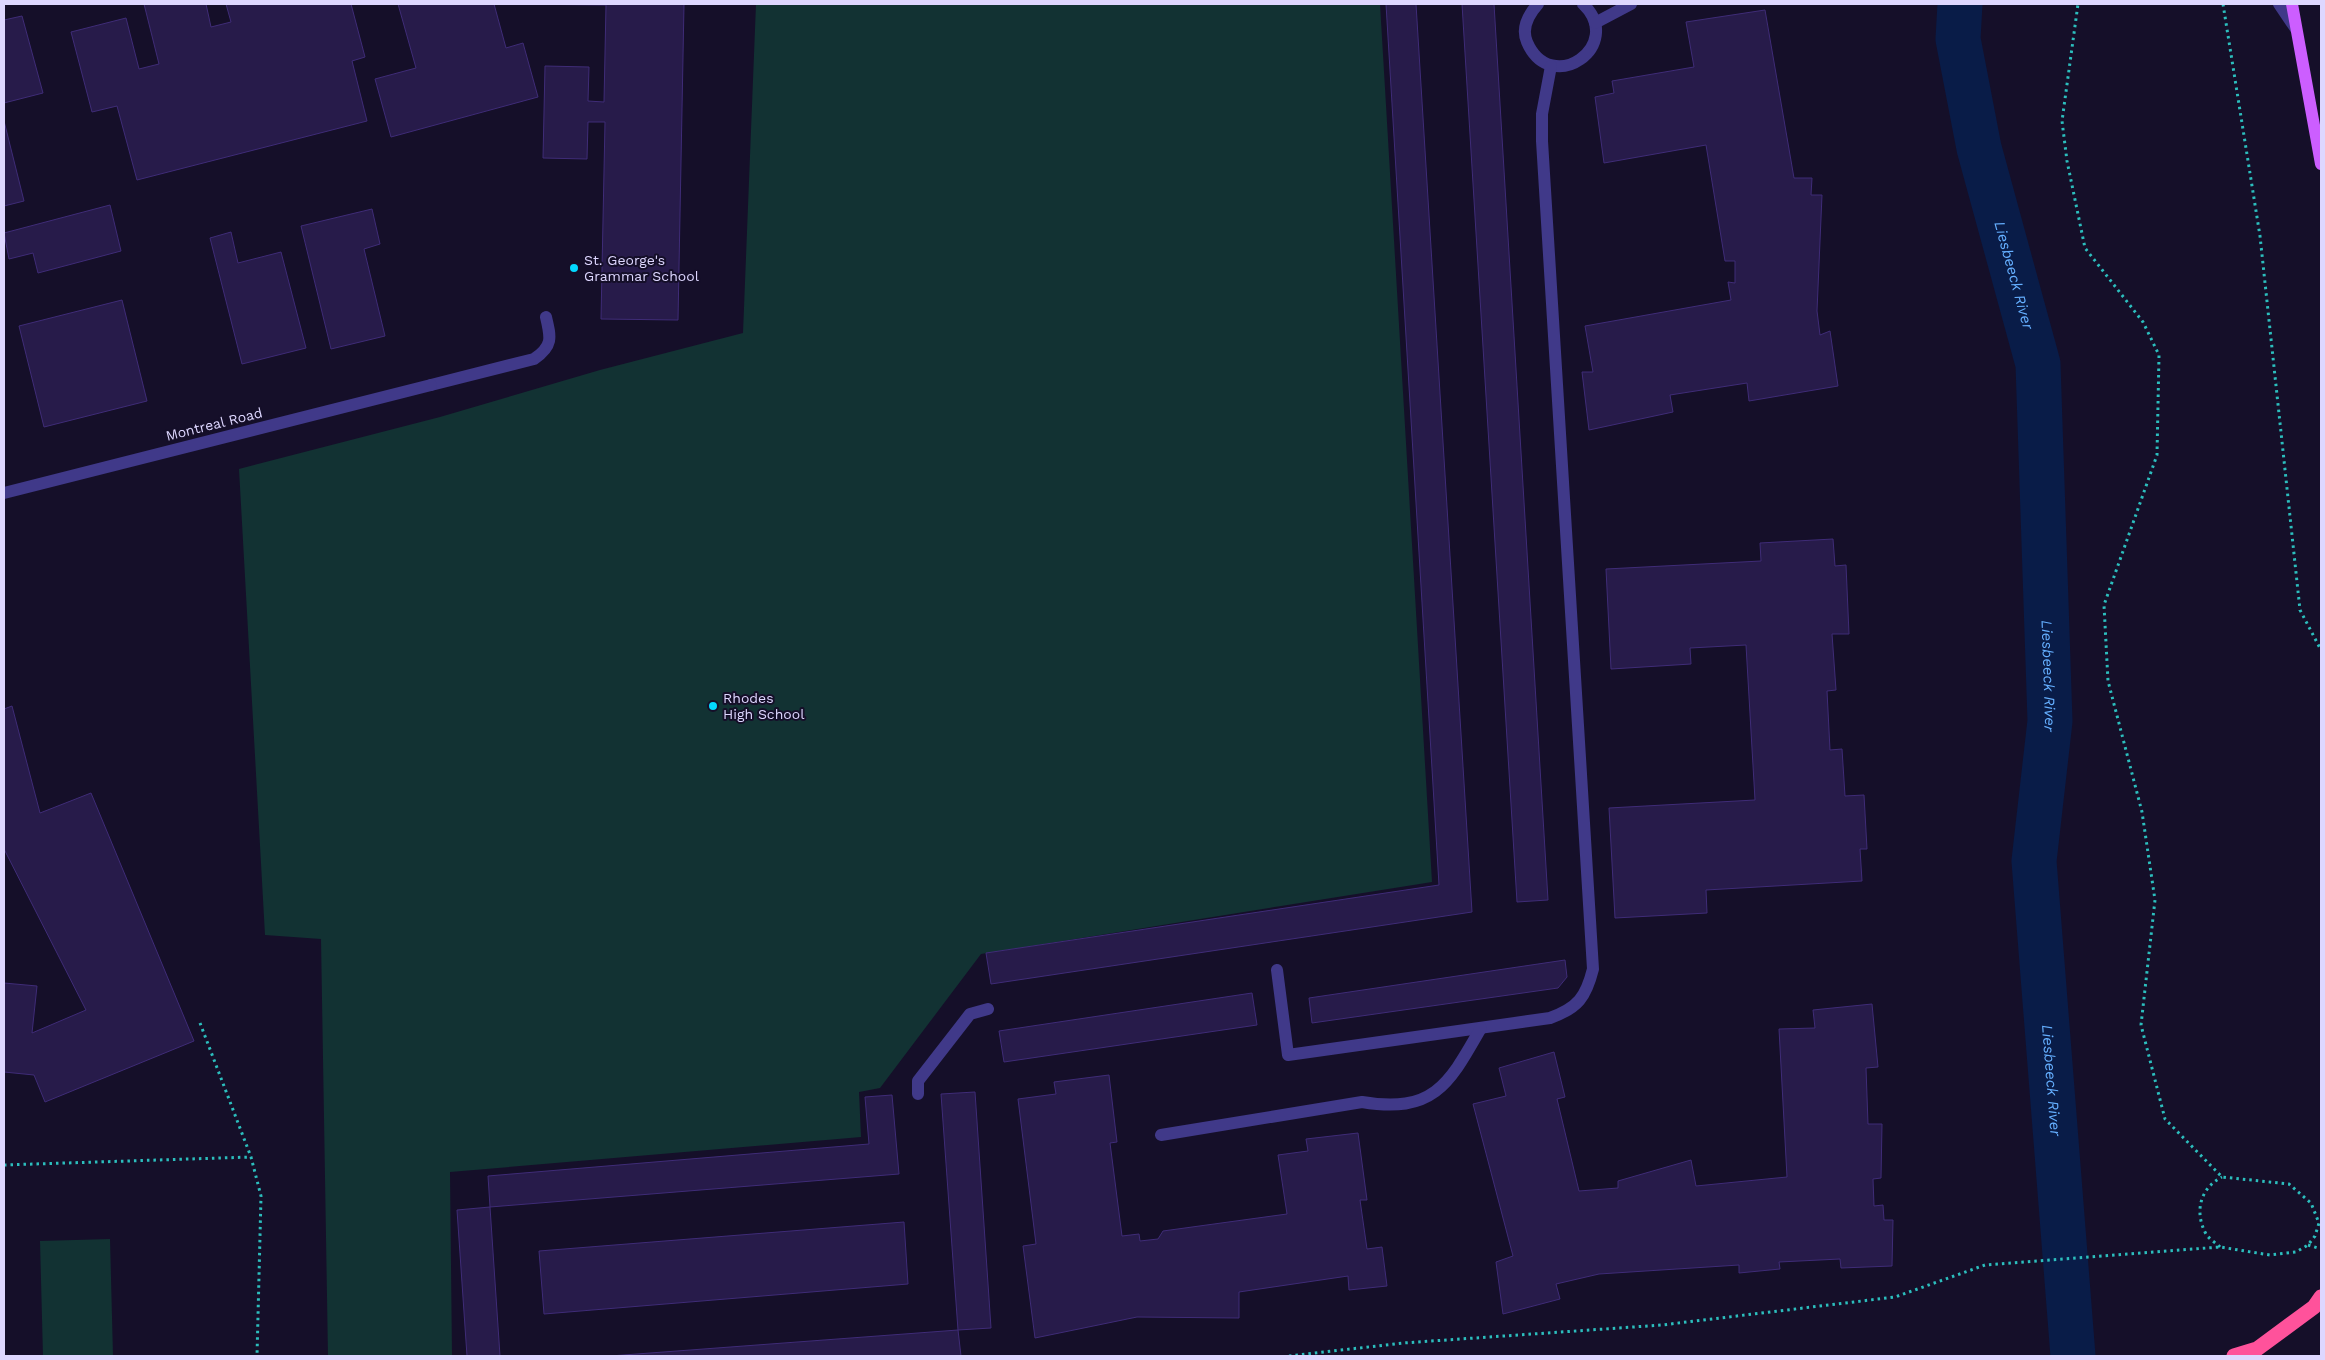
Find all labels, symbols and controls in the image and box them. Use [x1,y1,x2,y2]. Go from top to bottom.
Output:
water label: Liesbeeck River [1990,219,2037,333]
place label: St. George's Grammar School [584,252,700,284]
marker: St. George's Grammar School [568,262,580,274]
street label: Montreal Road [164,404,264,444]
water label: Liesbeeck River [2038,620,2059,734]
place label: Rhodes High School [723,690,805,722]
marker: Rhodes High School [707,700,719,712]
water label: Liesbeeck River [2038,1024,2065,1138]

